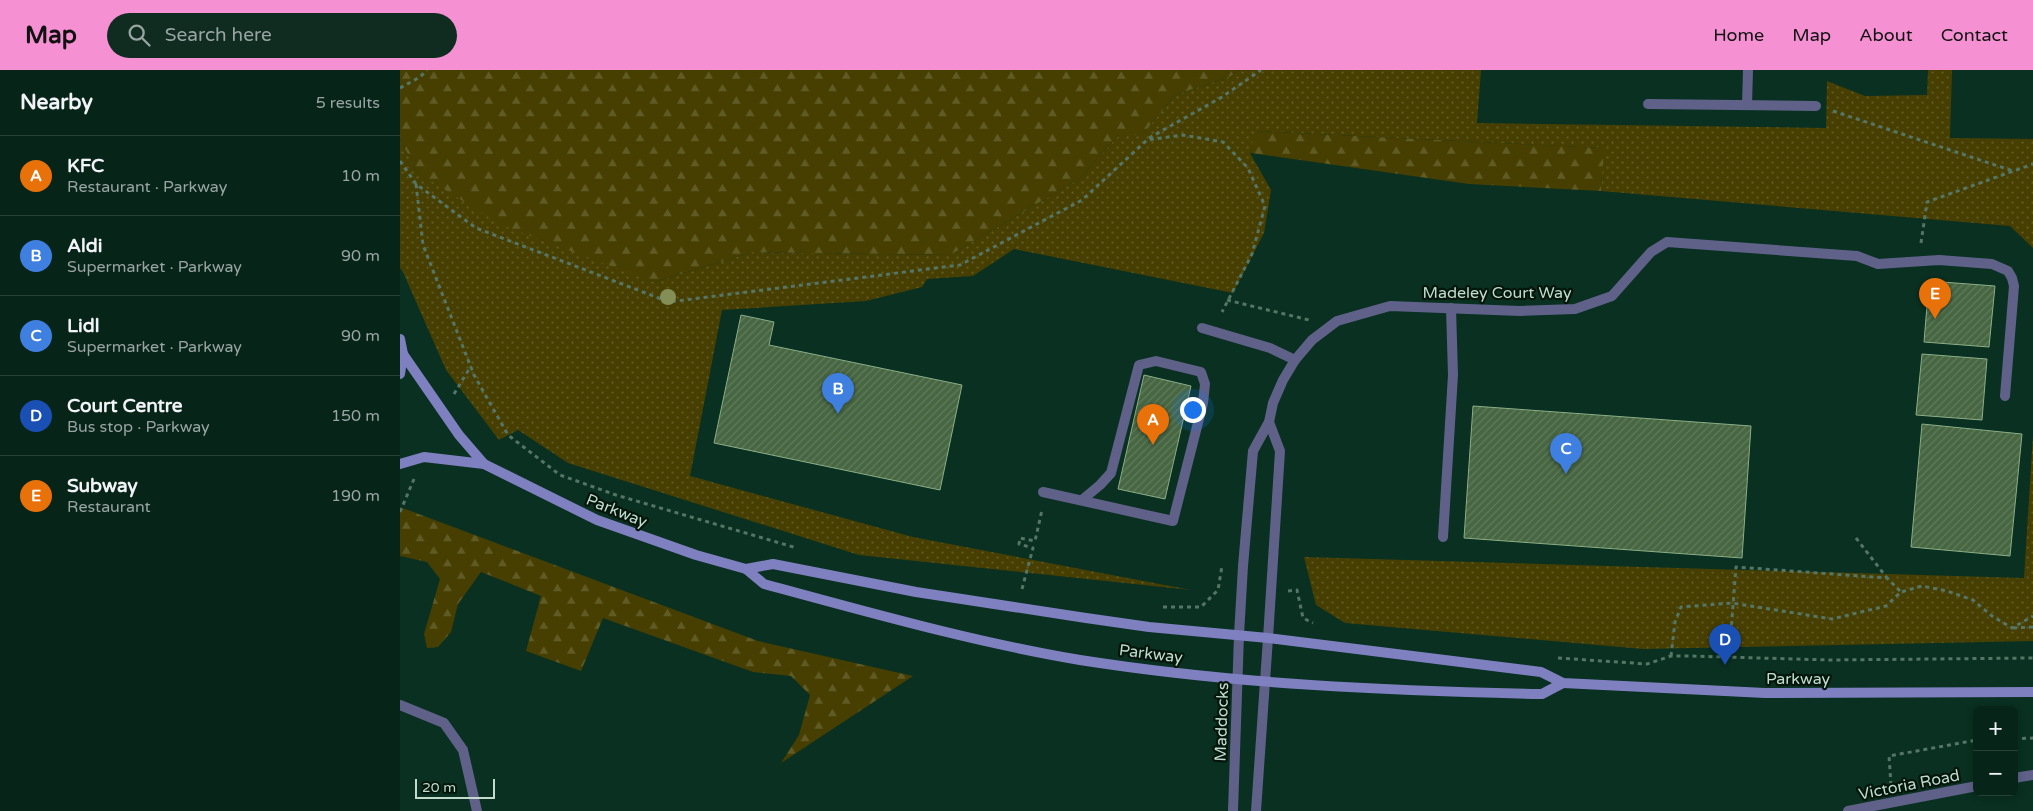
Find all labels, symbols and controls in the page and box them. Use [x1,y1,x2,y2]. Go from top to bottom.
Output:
search box [107,13,457,58]
text: Map [25,21,77,50]
icon: search [125,21,153,49]
text: Search here [165,24,272,46]
text: Home [1713,24,1764,46]
text: Map [1792,24,1831,46]
text: About [1859,24,1913,46]
text: Contact [1941,24,2008,46]
text: Nearby [20,90,93,115]
text: 5 results [316,93,380,113]
text: KFC [67,155,104,177]
text: A [30,166,42,186]
text: 10 m [341,166,380,186]
text: Restaurant · Parkway [67,177,227,197]
text: Aldi [67,235,103,257]
text: B [30,246,42,266]
text: 90 m [341,246,380,266]
text: Supermarket · Parkway [67,257,242,277]
pin: E [1919,278,1951,319]
street label: Madeley Court Way [1422,283,1572,303]
text: Lidl [67,315,99,337]
text: C [30,326,42,346]
text: 90 m [341,326,380,346]
text: Supermarket · Parkway [67,337,242,357]
pin: B [822,373,854,414]
text: Court Centre [67,395,183,417]
your location [1180,397,1206,423]
pin: A [1137,404,1169,445]
text: D [30,406,42,426]
text: 150 m [331,406,380,426]
text: Bus stop · Parkway [67,417,210,437]
pin: C [1550,433,1582,474]
text: Subway [67,475,138,497]
text: E [31,486,41,506]
text: 190 m [331,486,380,506]
street label: Parkway [583,490,651,532]
text: Restaurant [67,497,151,517]
pin: D [1709,624,1741,665]
street label: Parkway [1118,640,1184,668]
street label: Parkway [1766,669,1830,689]
street label: Maddocks [1211,682,1233,762]
map controls [1973,706,2018,796]
button: + [1973,706,2018,751]
button: − [1973,751,2018,796]
street label: Victoria Road [1857,765,1961,805]
scale bar [415,776,495,799]
text: 20 m [422,779,456,796]

